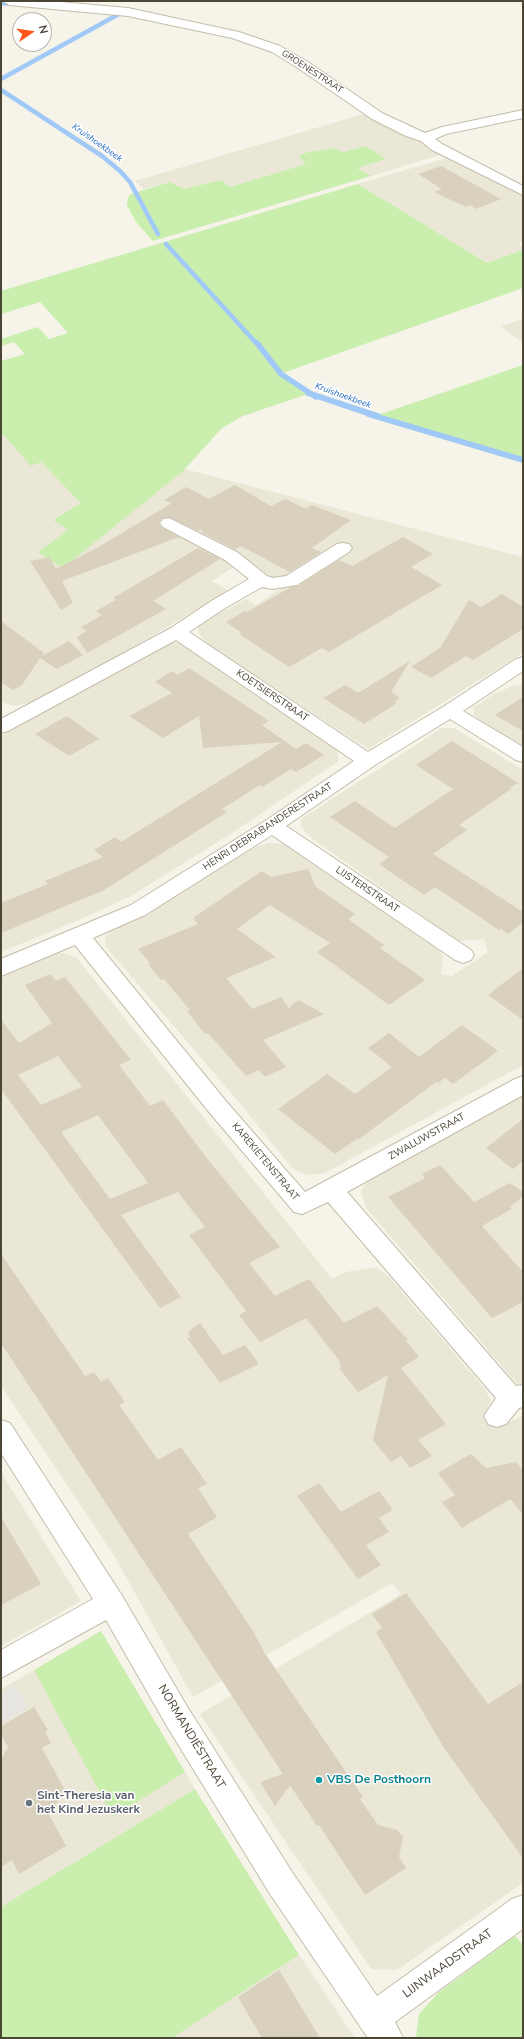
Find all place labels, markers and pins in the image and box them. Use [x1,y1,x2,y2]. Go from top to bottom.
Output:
place label: VBS De Posthoorn [327,1773,431,1787]
marker: VBS De Posthoorn [314,1775,324,1785]
place label: Sint-Theresia van het Kind Jezuskerk [37,1789,140,1817]
marker: Sint-Theresia van het Kind Jezuskerk [24,1798,34,1808]

